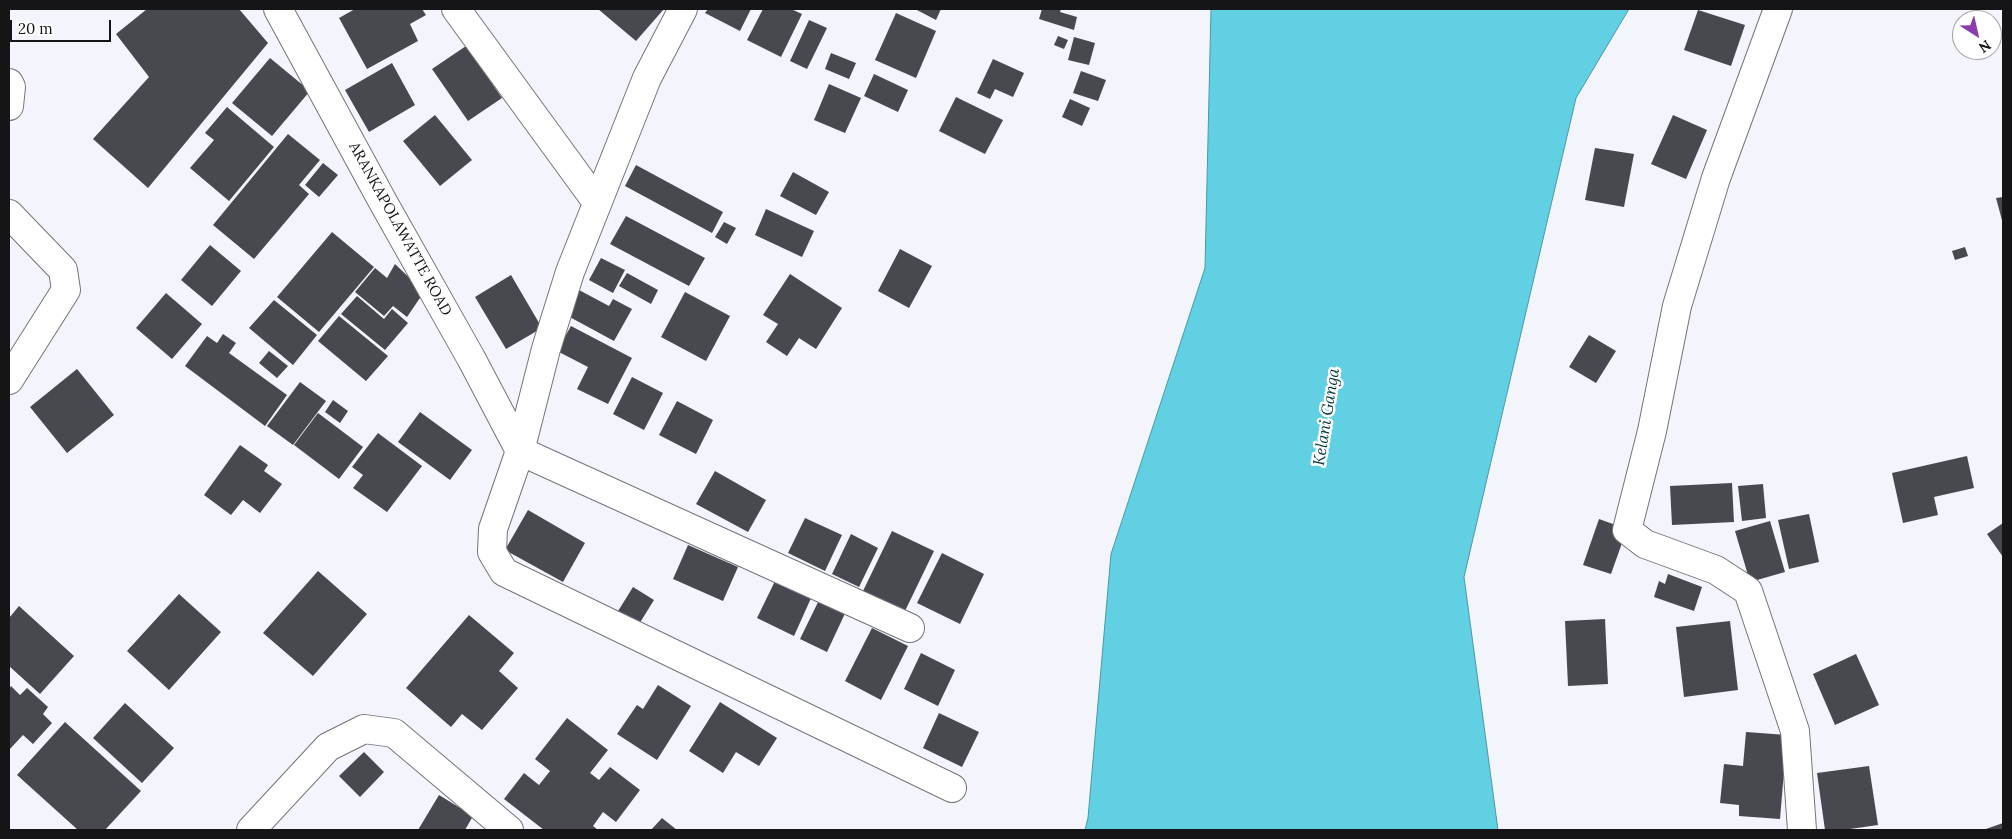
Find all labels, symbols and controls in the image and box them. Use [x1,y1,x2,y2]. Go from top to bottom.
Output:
scale bar [12,10,114,42]
north arrow [1952,10,2002,60]
text: 20 m [18,19,53,38]
text: N [1975,36,1995,57]
street label: ARANKAPOLAWATTE ROAD [345,139,455,319]
water label: Kelani Ganga [1310,367,1344,467]

